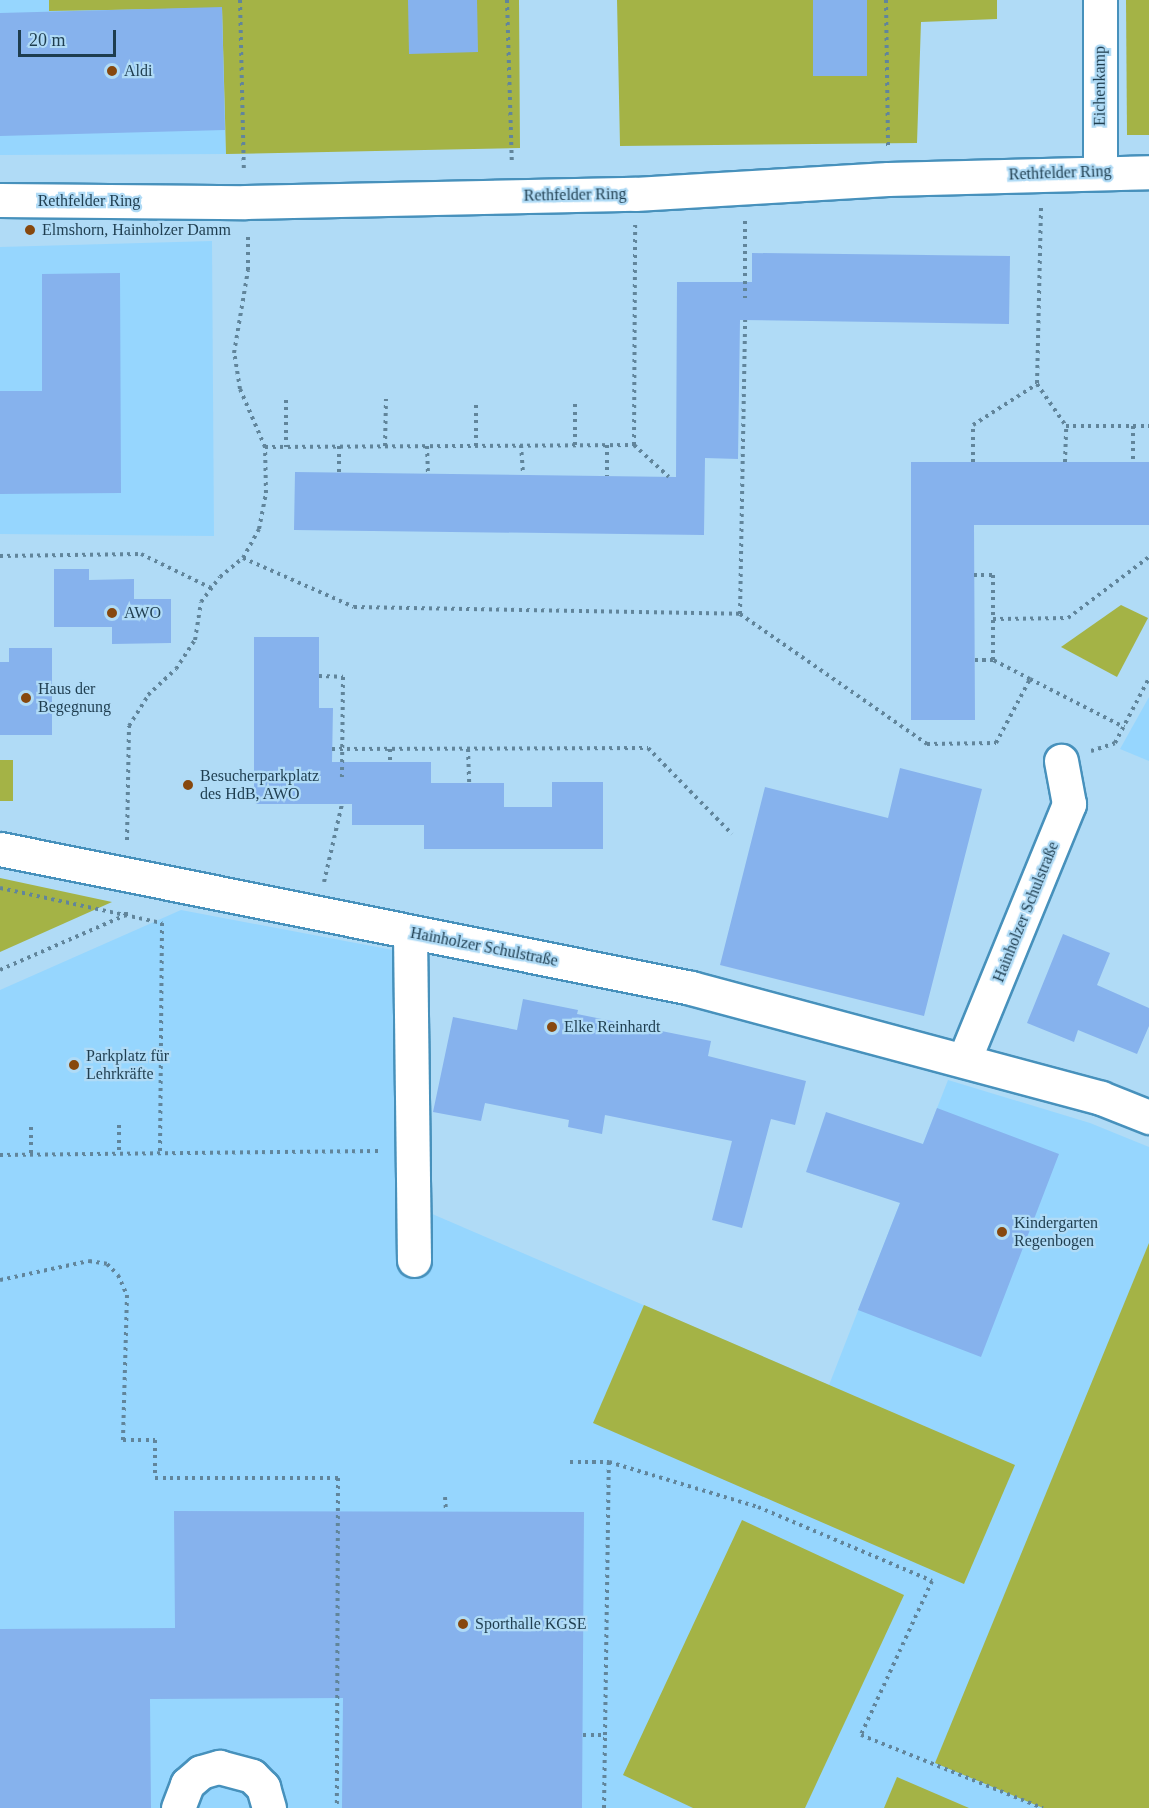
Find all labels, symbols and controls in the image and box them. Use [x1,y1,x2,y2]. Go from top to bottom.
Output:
scale bar [21,18,118,56]
text: 20 m [29,30,66,50]
street label: Eichenkamp [1090,46,1110,126]
place label: Aldi [124,61,152,81]
marker: Aldi [105,64,119,78]
street label: Rethfelder Ring [1008,162,1112,184]
street label: Rethfelder Ring [524,185,626,205]
street label: Rethfelder Ring [38,191,140,211]
place label: Elmshorn, Hainholzer Damm [42,220,231,240]
marker: Elmshorn, Hainholzer Damm [23,223,37,237]
place label: AWO [124,603,161,623]
marker: AWO [105,606,119,620]
place label: Haus der Begegnung [38,679,111,717]
marker: Haus der Begegnung [19,691,33,705]
place label: Besucherparkplatz des HdB, AWO [200,766,319,804]
marker: Besucherparkplatz des HdB, AWO [181,778,195,792]
street label: Hainholzer Schulstraße [989,839,1063,985]
street label: Hainholzer Schulstraße [409,923,559,971]
place label: Elke Reinhardt [564,1017,660,1037]
marker: Elke Reinhardt [545,1020,559,1034]
place label: Parkplatz für Lehrkräfte [86,1046,169,1084]
marker: Parkplatz für Lehrkräfte [67,1058,81,1072]
place label: Kindergarten Regenbogen [1014,1213,1098,1251]
marker: Kindergarten Regenbogen [995,1225,1009,1239]
place label: Sporthalle KGSE [475,1614,587,1634]
marker: Sporthalle KGSE [456,1617,470,1631]

